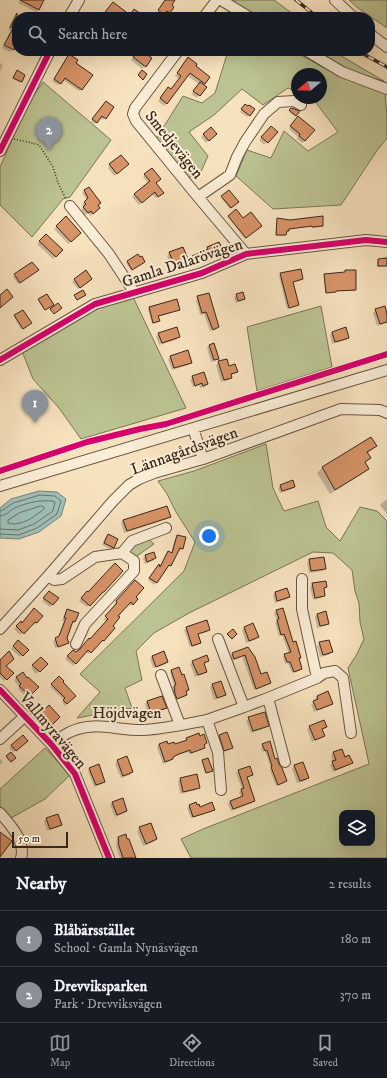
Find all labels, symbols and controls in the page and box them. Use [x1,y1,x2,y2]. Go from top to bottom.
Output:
search box [12,12,375,56]
icon: search [26,23,48,45]
text: Search here [58,25,127,44]
north arrow [291,68,327,104]
street label: Smedjevägen [141,106,208,183]
pin: 2 [36,117,62,150]
street label: Gamla Dalarövägen [119,234,246,292]
pin: 1 [22,390,48,423]
street label: Lännagårdsvägen [128,422,241,480]
your location [199,526,219,546]
street label: Vallmyravägen [15,687,92,774]
street label: Höjdvägen [92,703,162,723]
map controls [339,810,375,846]
button: layers [339,810,375,846]
scale bar [12,830,68,849]
text: 50 m [18,832,40,846]
text: Nearby [16,873,66,895]
text: 2 results [329,876,371,892]
text: Blåbärsstället [54,921,134,940]
text: 1 [27,931,31,947]
text: 180 m [340,931,371,947]
text: School · Gamla Nynäsvägen [54,940,198,956]
text: Drevviksparken [54,977,147,996]
text: 2 [26,987,32,1003]
text: 370 m [340,987,371,1003]
text: Park · Drevviksvägen [54,996,162,1012]
tab: Map [49,1032,71,1070]
tab: Directions [169,1032,215,1070]
tab: Saved [313,1032,338,1070]

